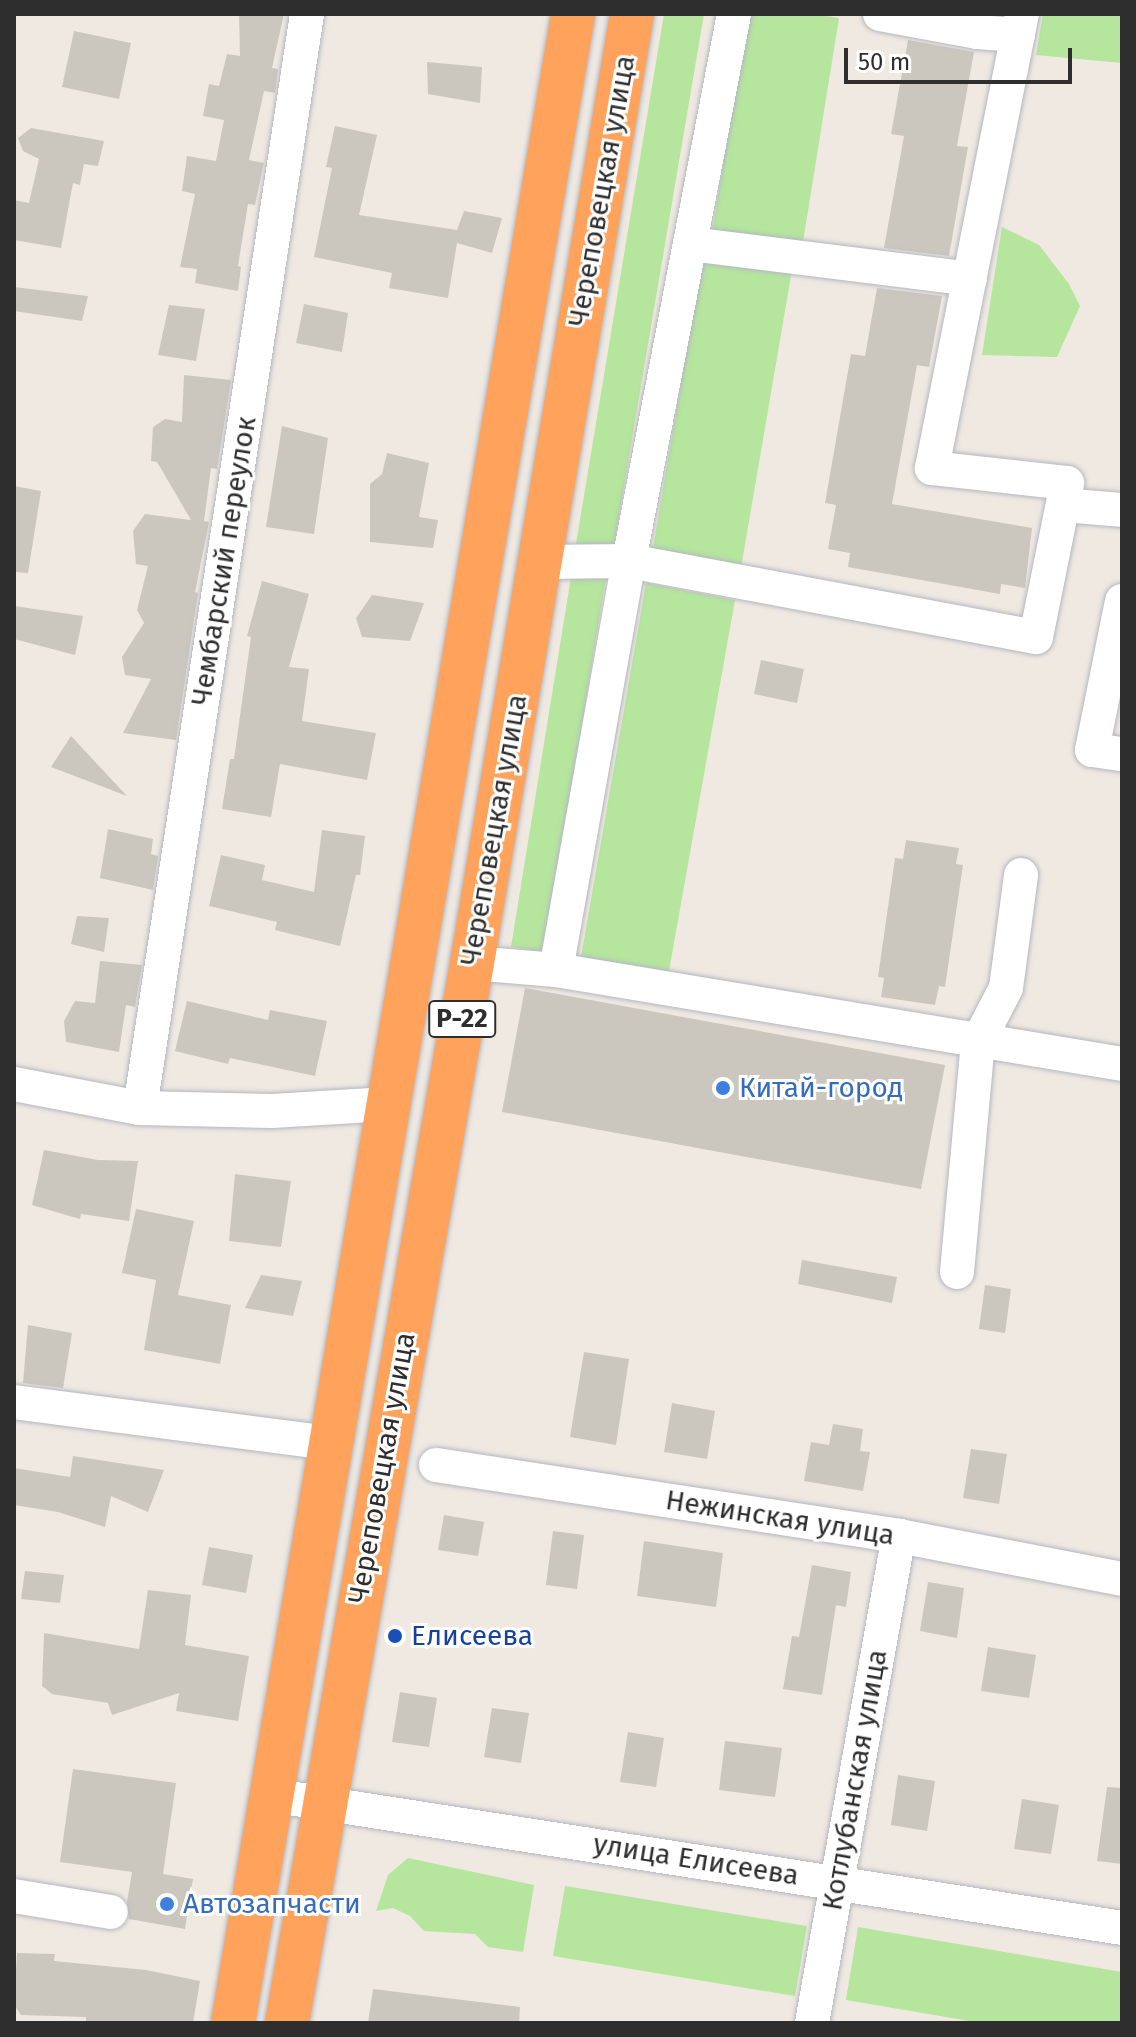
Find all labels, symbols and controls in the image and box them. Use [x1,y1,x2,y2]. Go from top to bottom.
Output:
scale bar [848,32,1076,82]
text: 50 m [858,48,910,76]
street label: Череповецкая улица [562,53,642,329]
street label: Чембарский переулок [185,414,263,708]
street label: Череповецкая улица [454,692,534,968]
road number: Р-22 [428,997,496,1041]
place label: Китай-город [739,1071,903,1105]
marker: Китай-город [714,1079,732,1097]
street label: Череповецкая улица [342,1330,422,1606]
street label: Нежинская улица [663,1483,897,1553]
place label: Елисеева [411,1619,533,1653]
marker: Елисеева [386,1627,404,1645]
street label: Котлубанская улица [816,1647,894,1913]
street label: улица Елисеева [591,1827,801,1893]
place label: Автозапчасти [183,1887,361,1921]
marker: Автозапчасти [158,1895,176,1913]

